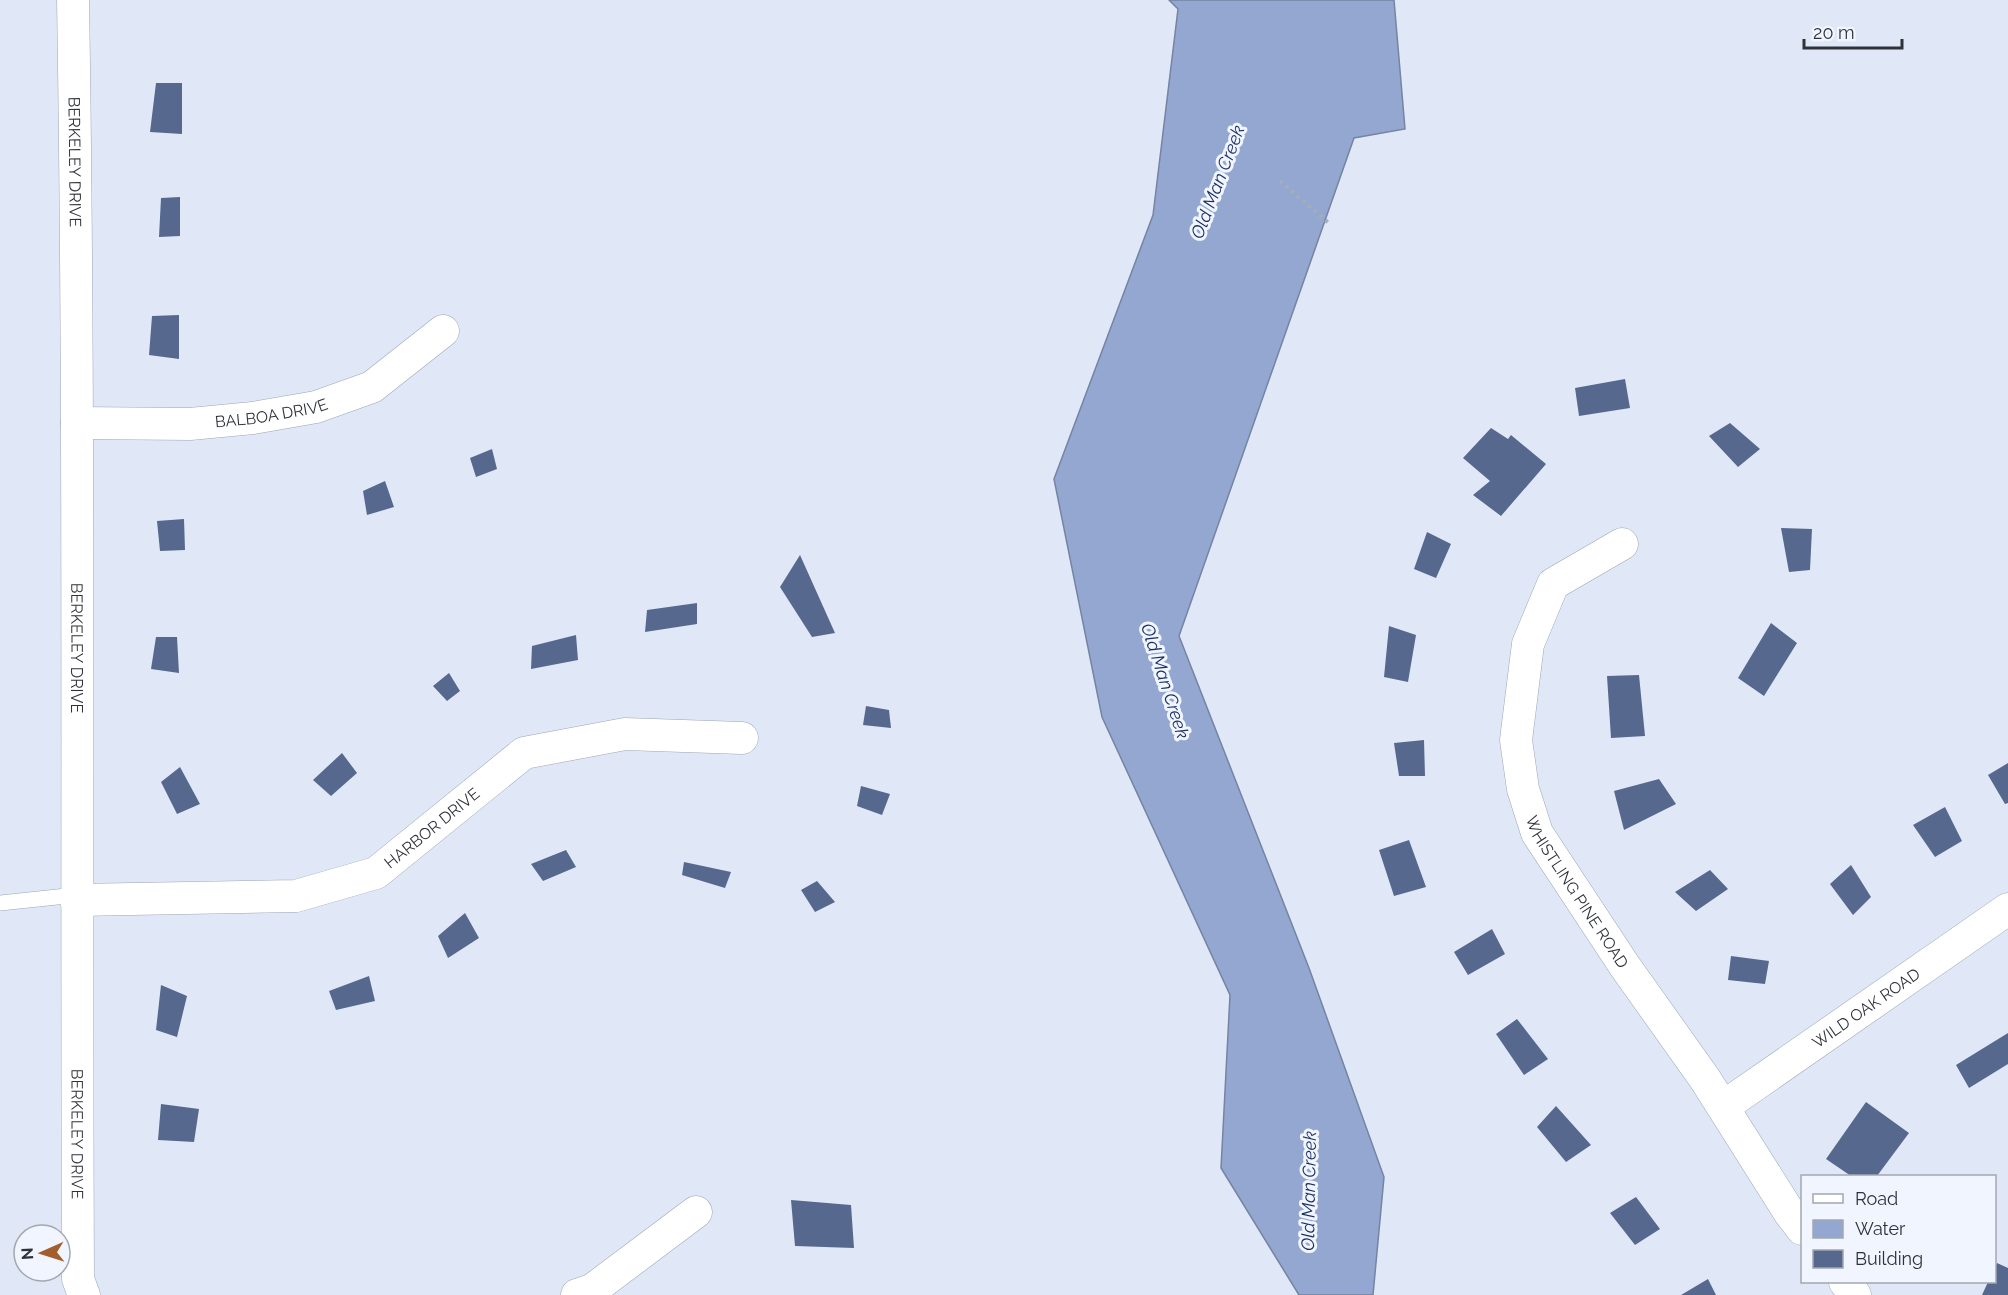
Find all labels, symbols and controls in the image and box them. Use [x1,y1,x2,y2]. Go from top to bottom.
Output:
scale bar [1804,12,1902,50]
text: 20 m [1813,22,1855,43]
street label: BERKELEY DRIVE [64,97,85,228]
water label: Old Man Creek [1186,122,1249,242]
street label: BALBOA DRIVE [214,395,331,432]
street label: BERKELEY DRIVE [67,583,86,713]
water label: Old Man Creek [1137,621,1194,741]
street label: HARBOR DRIVE [381,784,484,872]
street label: WHISTLING PINE ROAD [1522,813,1632,972]
street label: WILD OAK ROAD [1809,964,1924,1052]
street label: BERKELEY DRIVE [67,1069,87,1199]
water label: Old Man Creek [1297,1131,1320,1251]
legend [1801,1175,1996,1283]
text: Road [1855,1188,1898,1209]
text: Water [1855,1218,1906,1239]
north arrow [12,1223,72,1283]
text: N [18,1247,37,1260]
text: Building [1855,1248,1923,1269]

